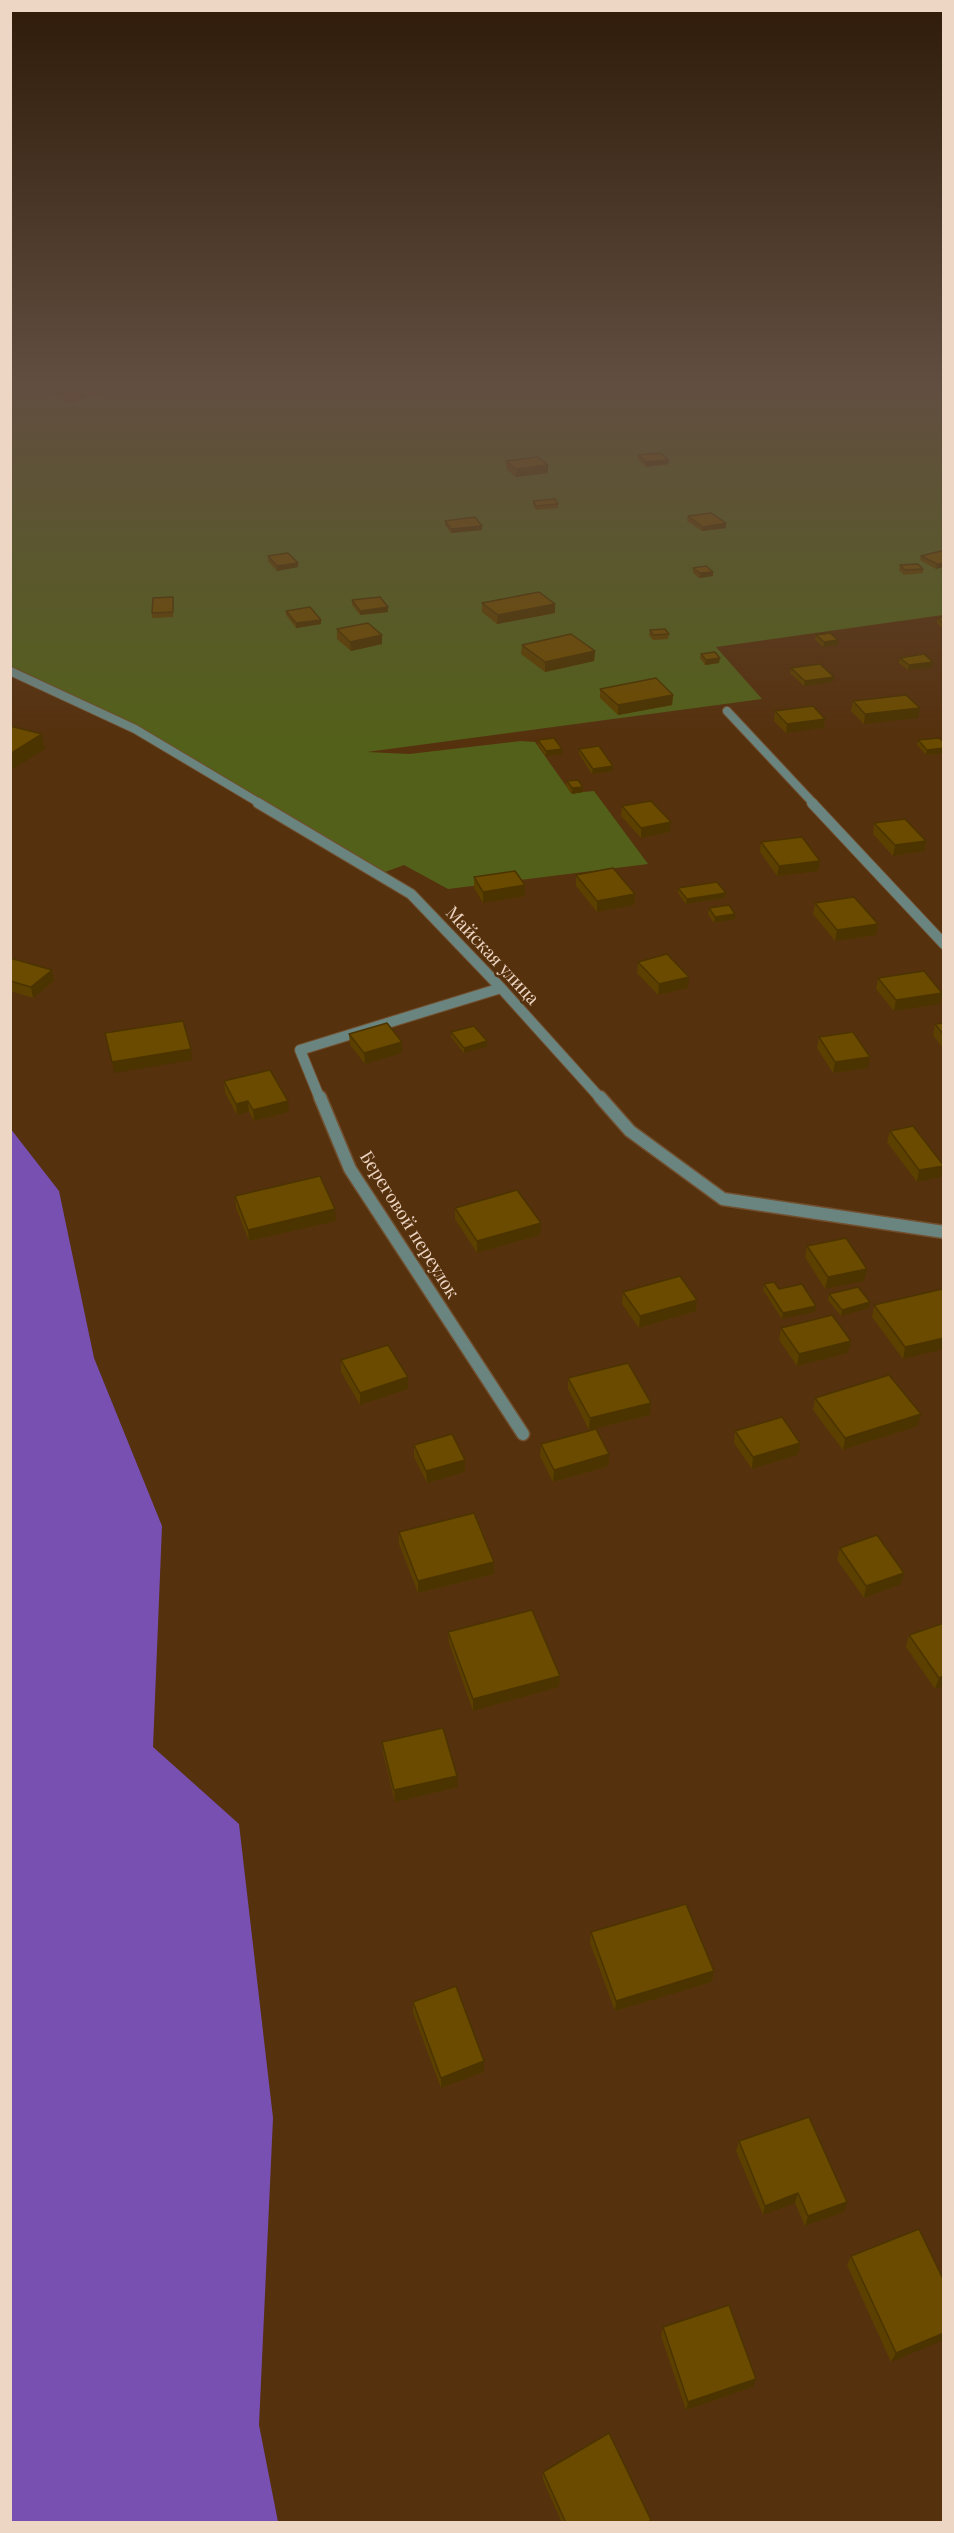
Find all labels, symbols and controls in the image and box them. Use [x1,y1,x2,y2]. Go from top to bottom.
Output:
street label: Майская улица [441,902,543,1010]
street label: Береговой переулок [355,1147,463,1303]

